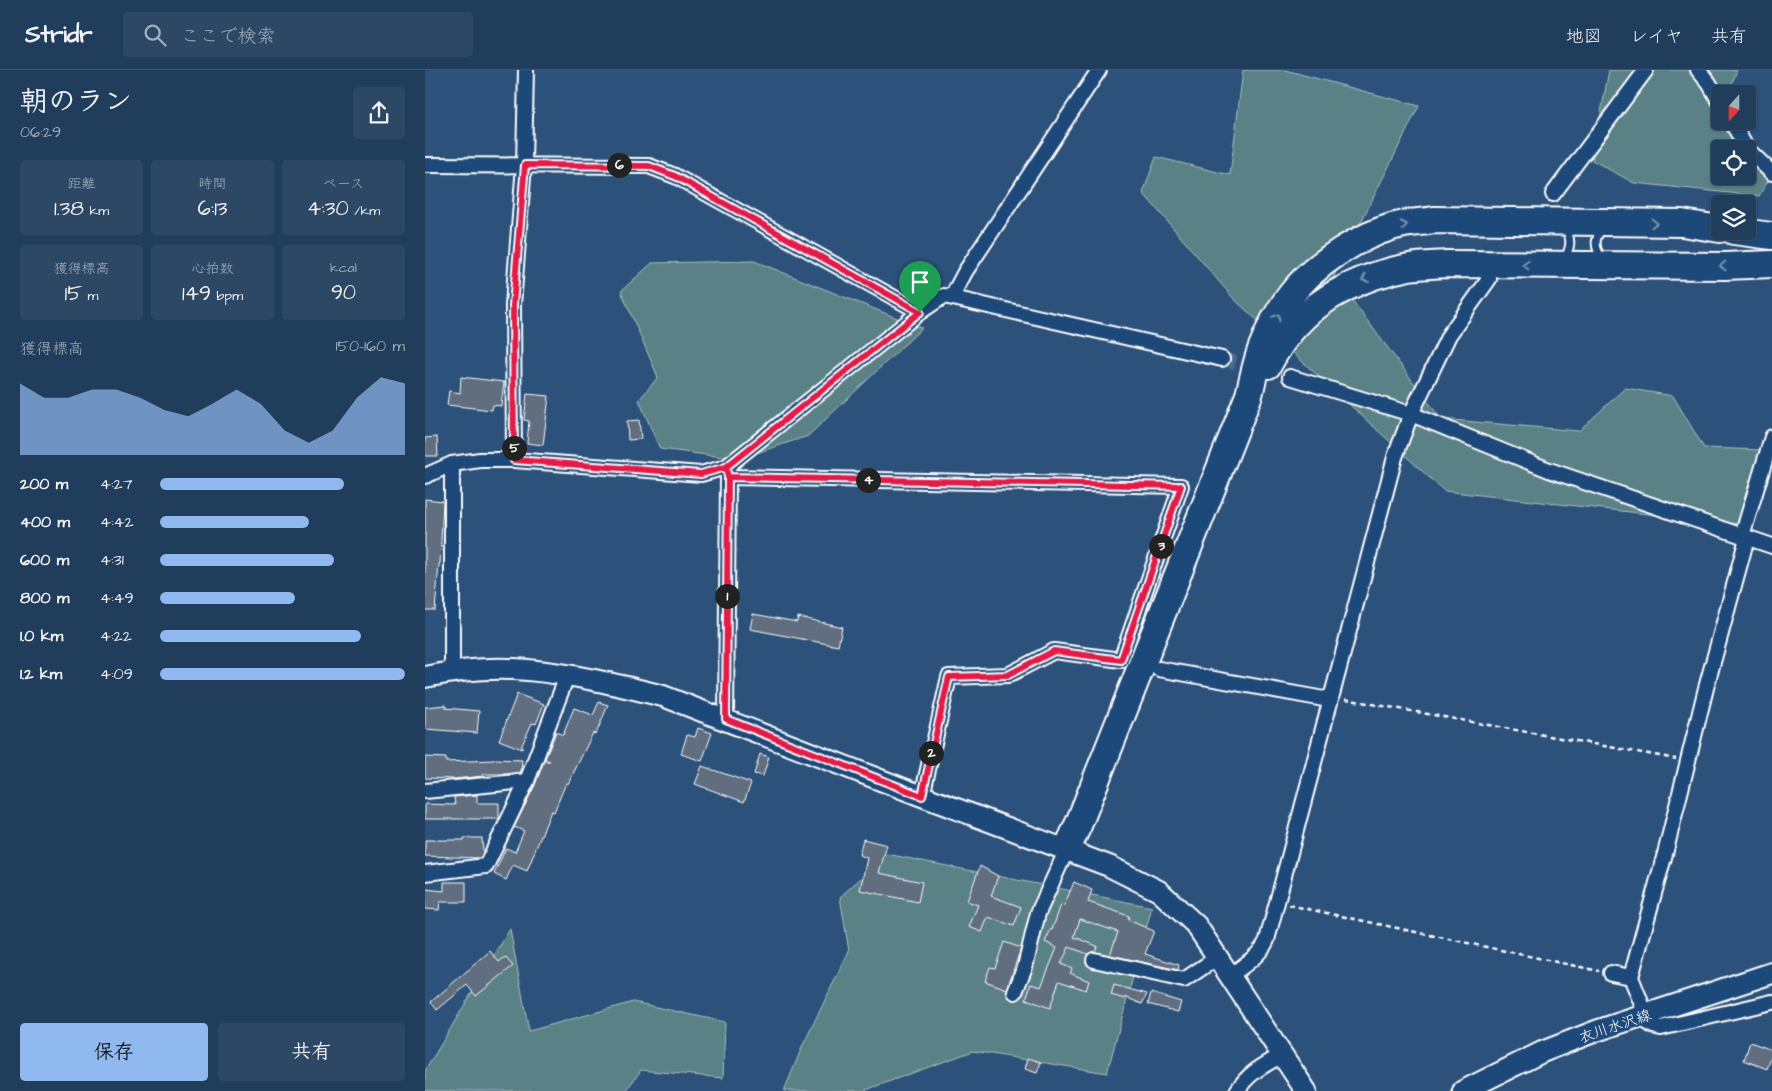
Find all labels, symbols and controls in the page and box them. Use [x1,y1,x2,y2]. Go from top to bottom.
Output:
search box [123,12,473,57]
text: Stridr [25,18,93,52]
icon: search [141,21,169,49]
text: ここで検索 [181,23,276,50]
text: 地図 [1566,24,1602,49]
text: レイヤ [1630,24,1683,49]
text: 共有 [1711,24,1747,49]
text: 朝のラン [20,82,132,121]
north arrow [1711,85,1756,130]
map controls [1711,85,1756,240]
button: share [353,87,405,139]
text: 06:29 [20,121,61,143]
button: locate [1711,140,1756,185]
pin: 6 [607,152,631,178]
text: 6 [615,155,624,175]
text: 距離 [68,174,96,194]
text: 時間 [199,174,227,194]
text: ペース [323,174,364,194]
text: 1.38 [54,194,84,223]
text: 6:13 [197,194,228,223]
text: 4:30 [307,194,349,223]
button: layers [1711,195,1756,240]
text: km [84,201,109,221]
text: /km [349,201,380,221]
one-way arrow [1650,217,1658,228]
one-way arrow [1400,220,1409,230]
text: kcal [330,258,357,278]
text: 獲得標高 [54,259,110,279]
text: 心拍数 [192,259,234,279]
one-way arrow [1522,259,1530,270]
pin [899,261,941,312]
one-way arrow [1719,261,1727,271]
icon: arrive [906,268,934,296]
one-way arrow [1361,273,1370,284]
text: 90 [331,278,356,307]
text: 15 [64,279,82,308]
text: 149 [182,279,211,308]
text: m [82,286,99,306]
text: bpm [211,286,243,306]
one-way arrow [1270,313,1280,322]
text: 150–160 m [336,335,405,357]
text: 獲得標高 [20,338,84,360]
pin: 5 [501,436,527,460]
text: 5 [510,438,519,458]
pin: 4 [855,468,881,492]
text: 4 [864,470,873,490]
text: 200 m [20,473,68,495]
text: 4:27 [100,473,133,495]
text: 400 m [20,511,70,533]
text: 4:42 [100,511,134,533]
pin: 3 [1149,534,1173,558]
text: 3 [1158,536,1165,556]
text: 600 m [20,549,69,571]
text: 4:31 [100,549,124,571]
pin: 1 [715,584,739,608]
text: 1 [727,586,728,606]
text: 800 m [20,587,69,609]
text: 4:49 [100,587,134,609]
text: 1.0 km [20,625,63,647]
text: 4:22 [100,625,132,647]
text: 1.2 km [20,663,62,685]
text: 4:09 [100,663,133,685]
pin: 2 [919,740,943,766]
text: 2 [927,743,936,763]
street label: 衣川水沢線 [1576,1004,1654,1049]
button: 保存 [20,1023,208,1081]
button: 共有 [218,1023,405,1081]

